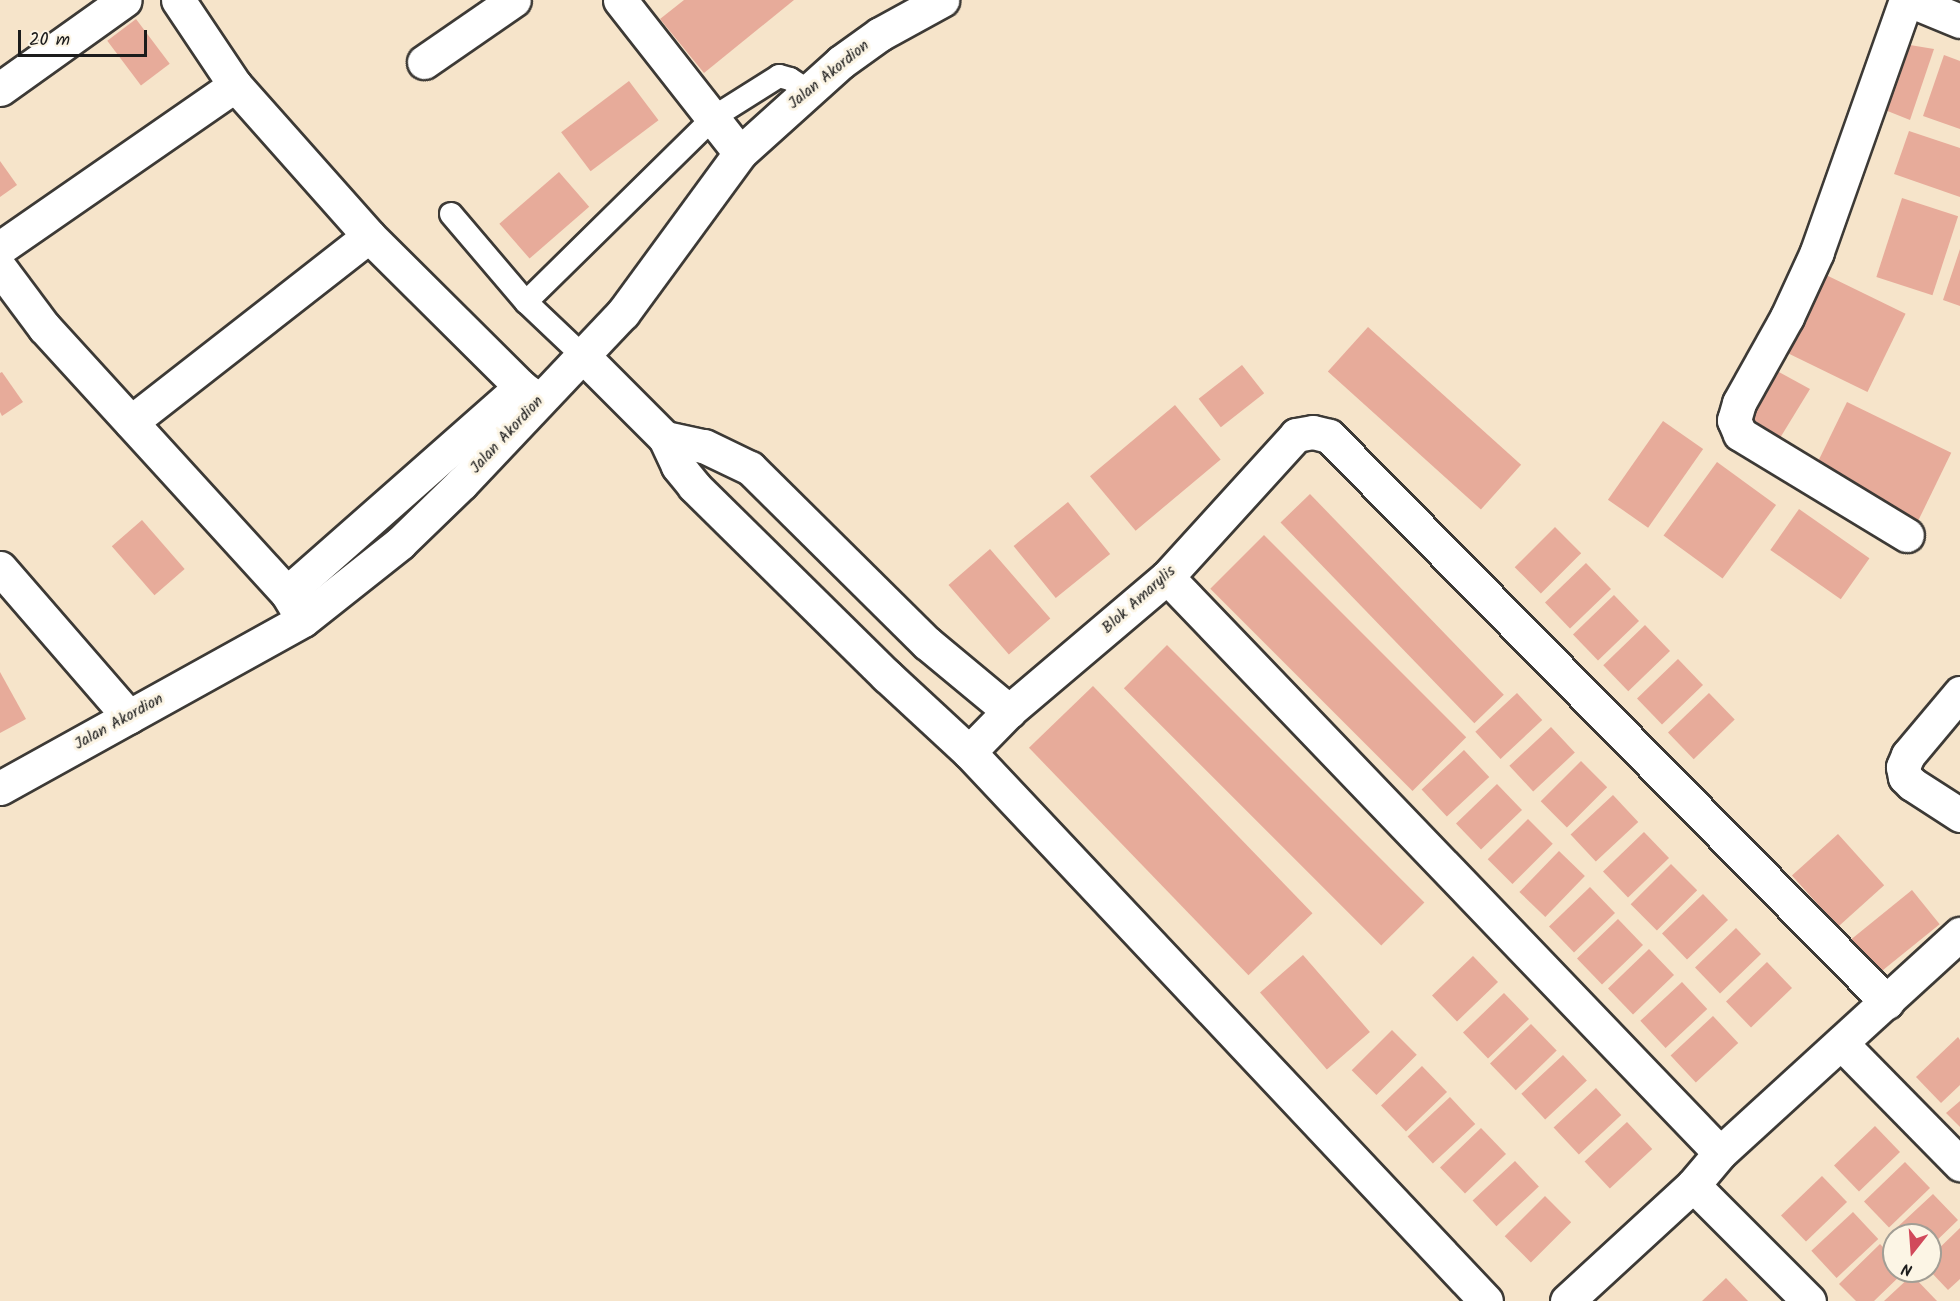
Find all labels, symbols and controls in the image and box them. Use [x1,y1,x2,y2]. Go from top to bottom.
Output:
scale bar [21,18,150,56]
text: 20 m [29,26,70,55]
street label: Jalan Akordion [785,36,873,114]
street label: Jalan Akordion [466,392,548,478]
street label: Blok Amarylis [1098,562,1180,638]
street label: Jalan Akordion [71,690,167,754]
north arrow [1882,1223,1942,1283]
text: N [1899,1255,1916,1282]

